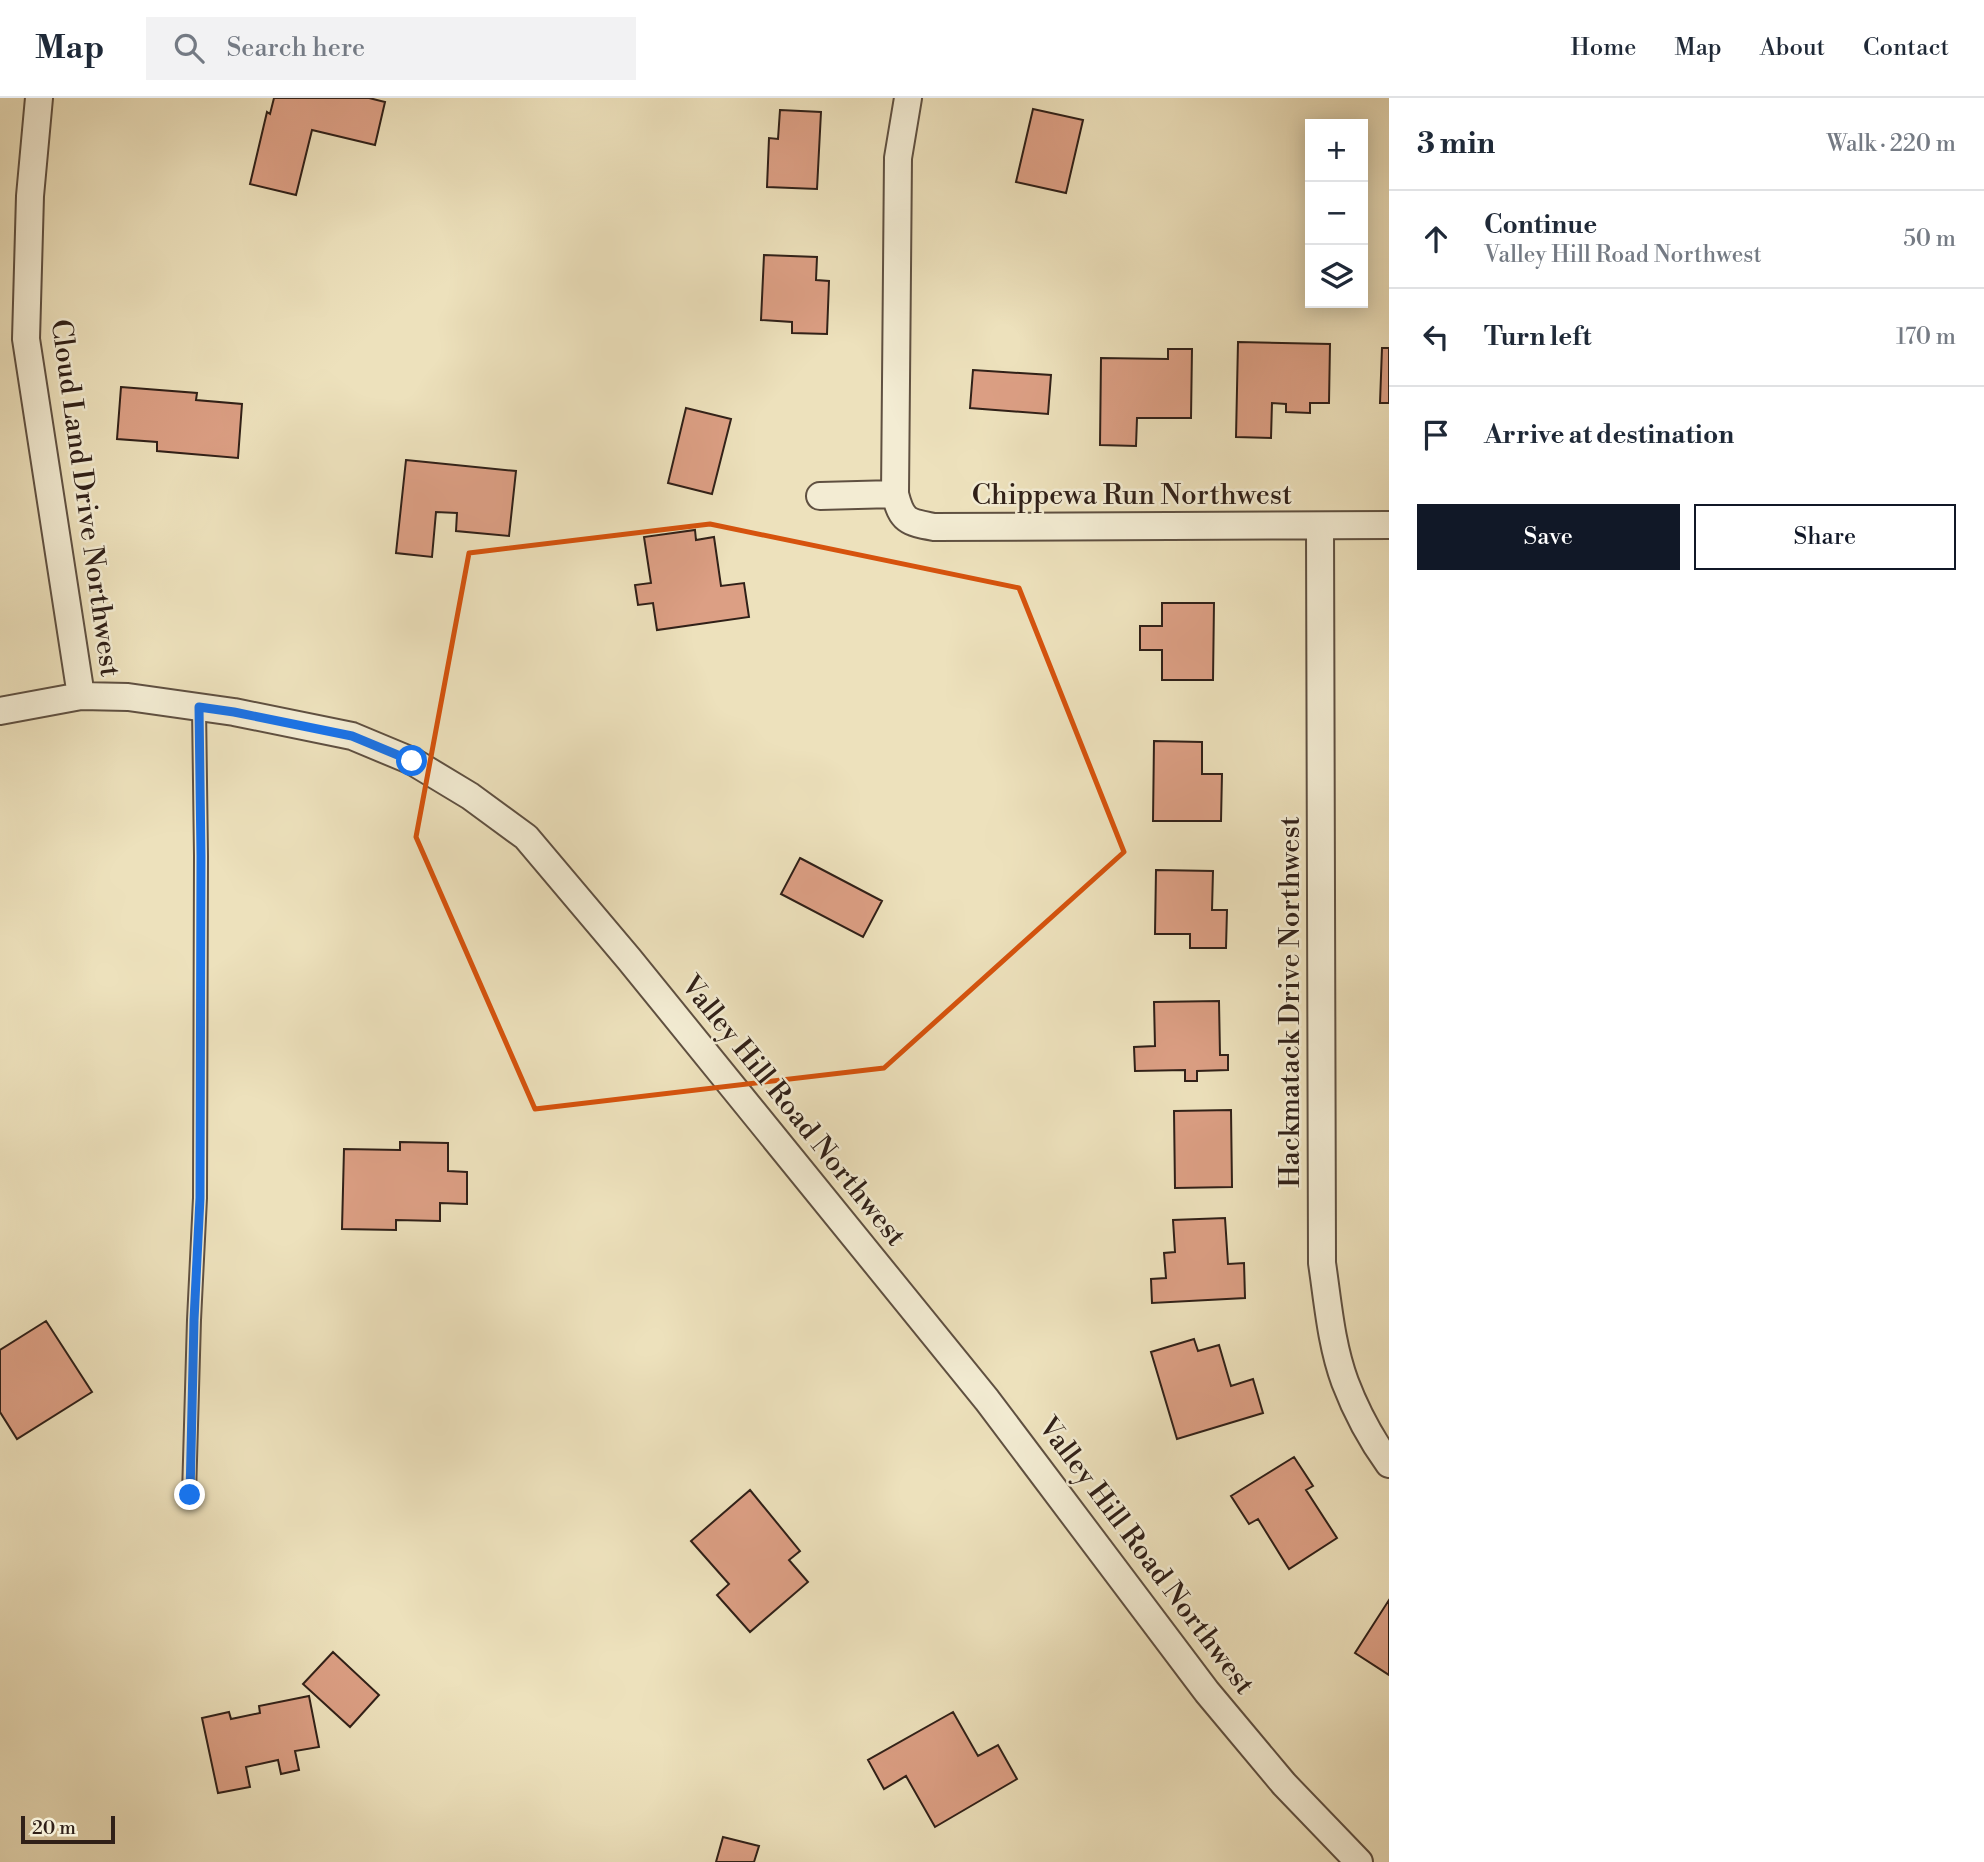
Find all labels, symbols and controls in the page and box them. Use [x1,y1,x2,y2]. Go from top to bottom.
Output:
search box [146,17,636,80]
text: Map [35,28,104,69]
icon: search [170,29,208,67]
text: Search here [226,32,365,64]
text: Home [1571,33,1636,63]
text: Map [1674,33,1722,63]
text: About [1760,33,1825,63]
text: Contact [1863,33,1949,63]
map controls [1305,119,1368,308]
button: + [1305,119,1368,182]
text: 3 min [1417,125,1495,163]
text: Walk · 220 m [1827,130,1956,158]
button: − [1305,182,1368,245]
text: Continue [1484,209,1597,241]
icon: ahead [1417,220,1455,258]
text: 50 m [1903,225,1956,253]
text: Valley Hill Road Northwest [1484,241,1762,269]
button: layers [1305,245,1368,308]
street label: Cloud Land Drive Northwest [43,317,127,679]
icon: left [1417,318,1455,356]
text: Turn left [1484,321,1592,353]
text: 170 m [1896,323,1956,351]
icon: arrive [1417,416,1455,454]
text: Arrive at destination [1484,419,1734,451]
street label: Chippewa Run Northwest [972,478,1292,513]
button: Save [1417,504,1680,570]
button: Share [1694,504,1956,570]
route start [396,745,427,776]
street label: Hackmatack Drive Northwest [1273,816,1308,1188]
street label: Valley Hill Road Northwest [672,968,913,1253]
street label: Valley Hill Road Northwest [1030,1410,1262,1702]
route end [174,1479,205,1510]
scale bar [21,1813,116,1845]
text: 20 m [32,1816,76,1840]

